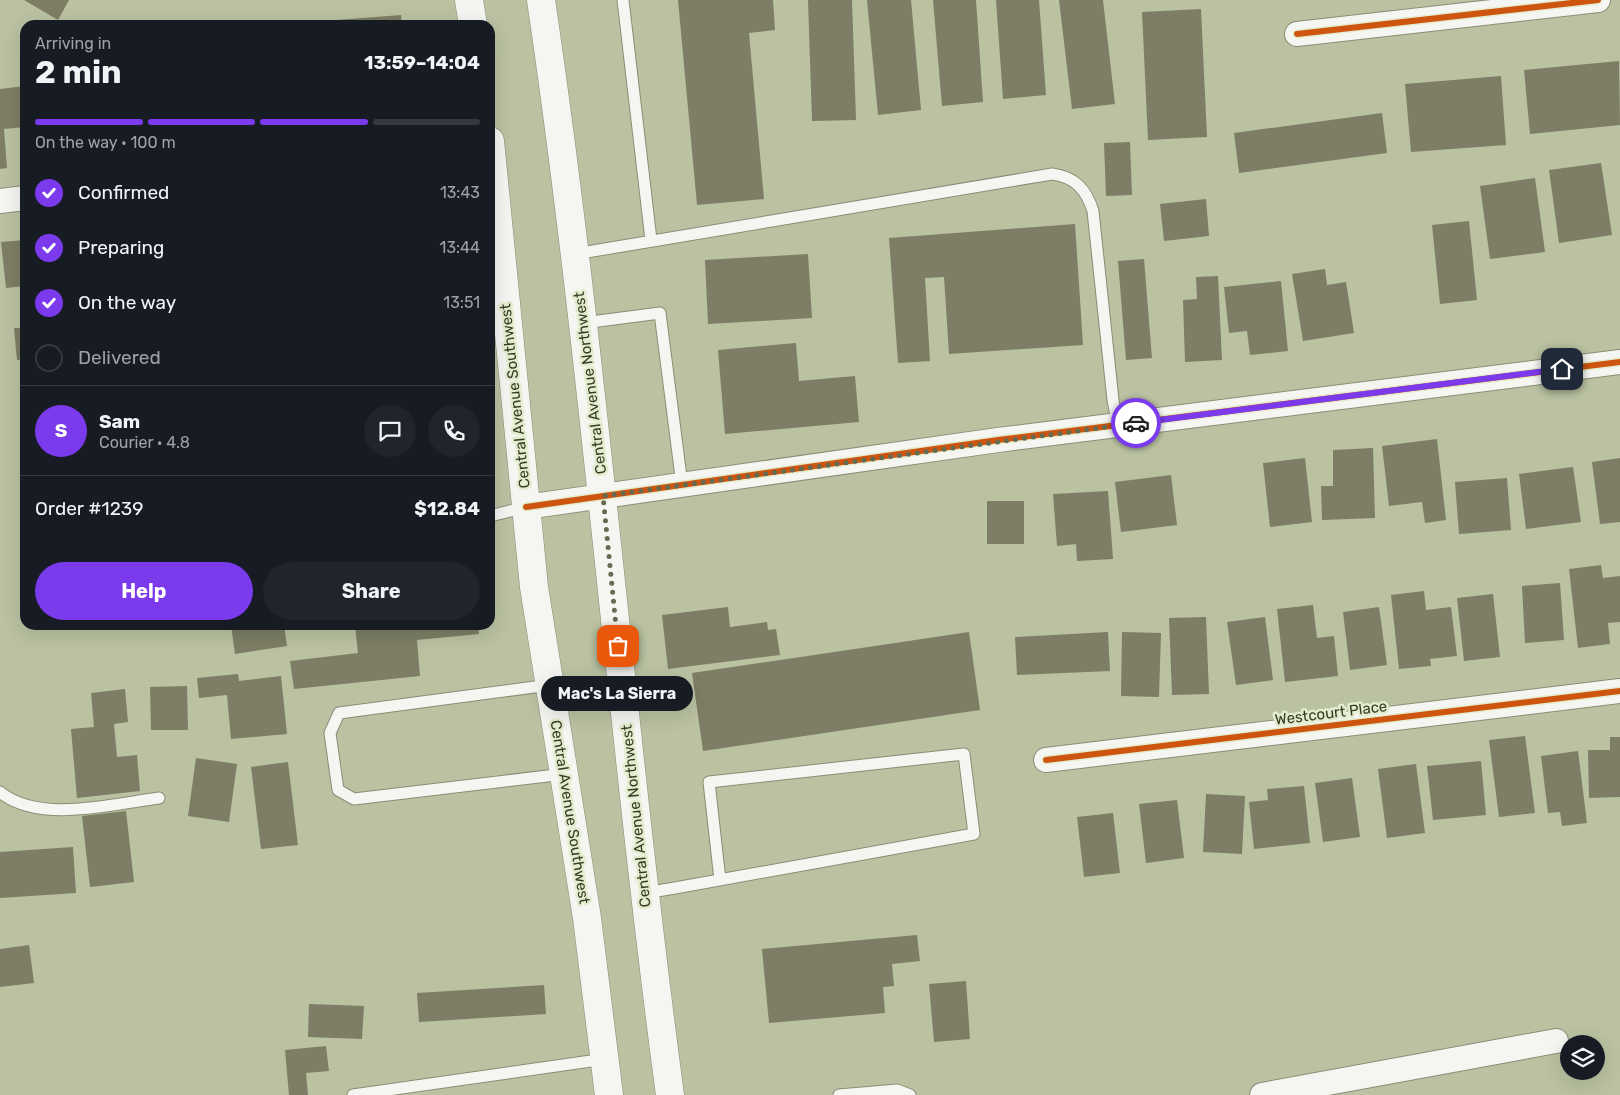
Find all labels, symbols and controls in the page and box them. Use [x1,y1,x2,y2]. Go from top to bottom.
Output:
text: Arriving in [35,34,111,53]
text: 13:59–14:04 [364,51,480,74]
text: 2 min [35,53,122,91]
text: On the way · 100 m [35,133,176,152]
icon: check [35,179,63,207]
text: Confirmed [78,181,169,204]
text: 13:43 [440,183,480,202]
icon: check [35,234,63,262]
text: Preparing [78,236,164,259]
text: 13:44 [440,238,480,257]
icon: check [35,289,63,317]
text: On the way [78,291,176,314]
street label: Central Avenue Northwest [570,291,610,475]
text: 13:51 [443,293,480,312]
street label: Central Avenue Southwest [496,303,534,489]
text: Delivered [78,346,161,369]
pin [1541,348,1583,390]
icon: home [1548,355,1576,383]
courier [1111,398,1161,448]
button: chat [364,405,416,457]
button: phone [428,405,480,457]
icon: car [1122,409,1150,437]
text: Sam [99,410,140,433]
text: S [55,419,67,442]
text: Courier · 4.8 [99,433,190,452]
text: Order #1239 [35,497,144,520]
text: $12.84 [414,497,480,520]
button: Help [35,562,253,620]
button: Share [263,562,480,620]
pin [597,625,639,667]
icon: bag [604,632,632,660]
callout: Mac's La Sierra [542,676,694,711]
text: Mac's La Sierra [558,684,676,703]
street label: Westcourt Place [1274,697,1388,729]
street label: Central Avenue Southwest [547,719,593,905]
street label: Central Avenue Northwest [617,724,655,908]
map controls [1560,1035,1605,1080]
button: layers [1560,1035,1605,1080]

